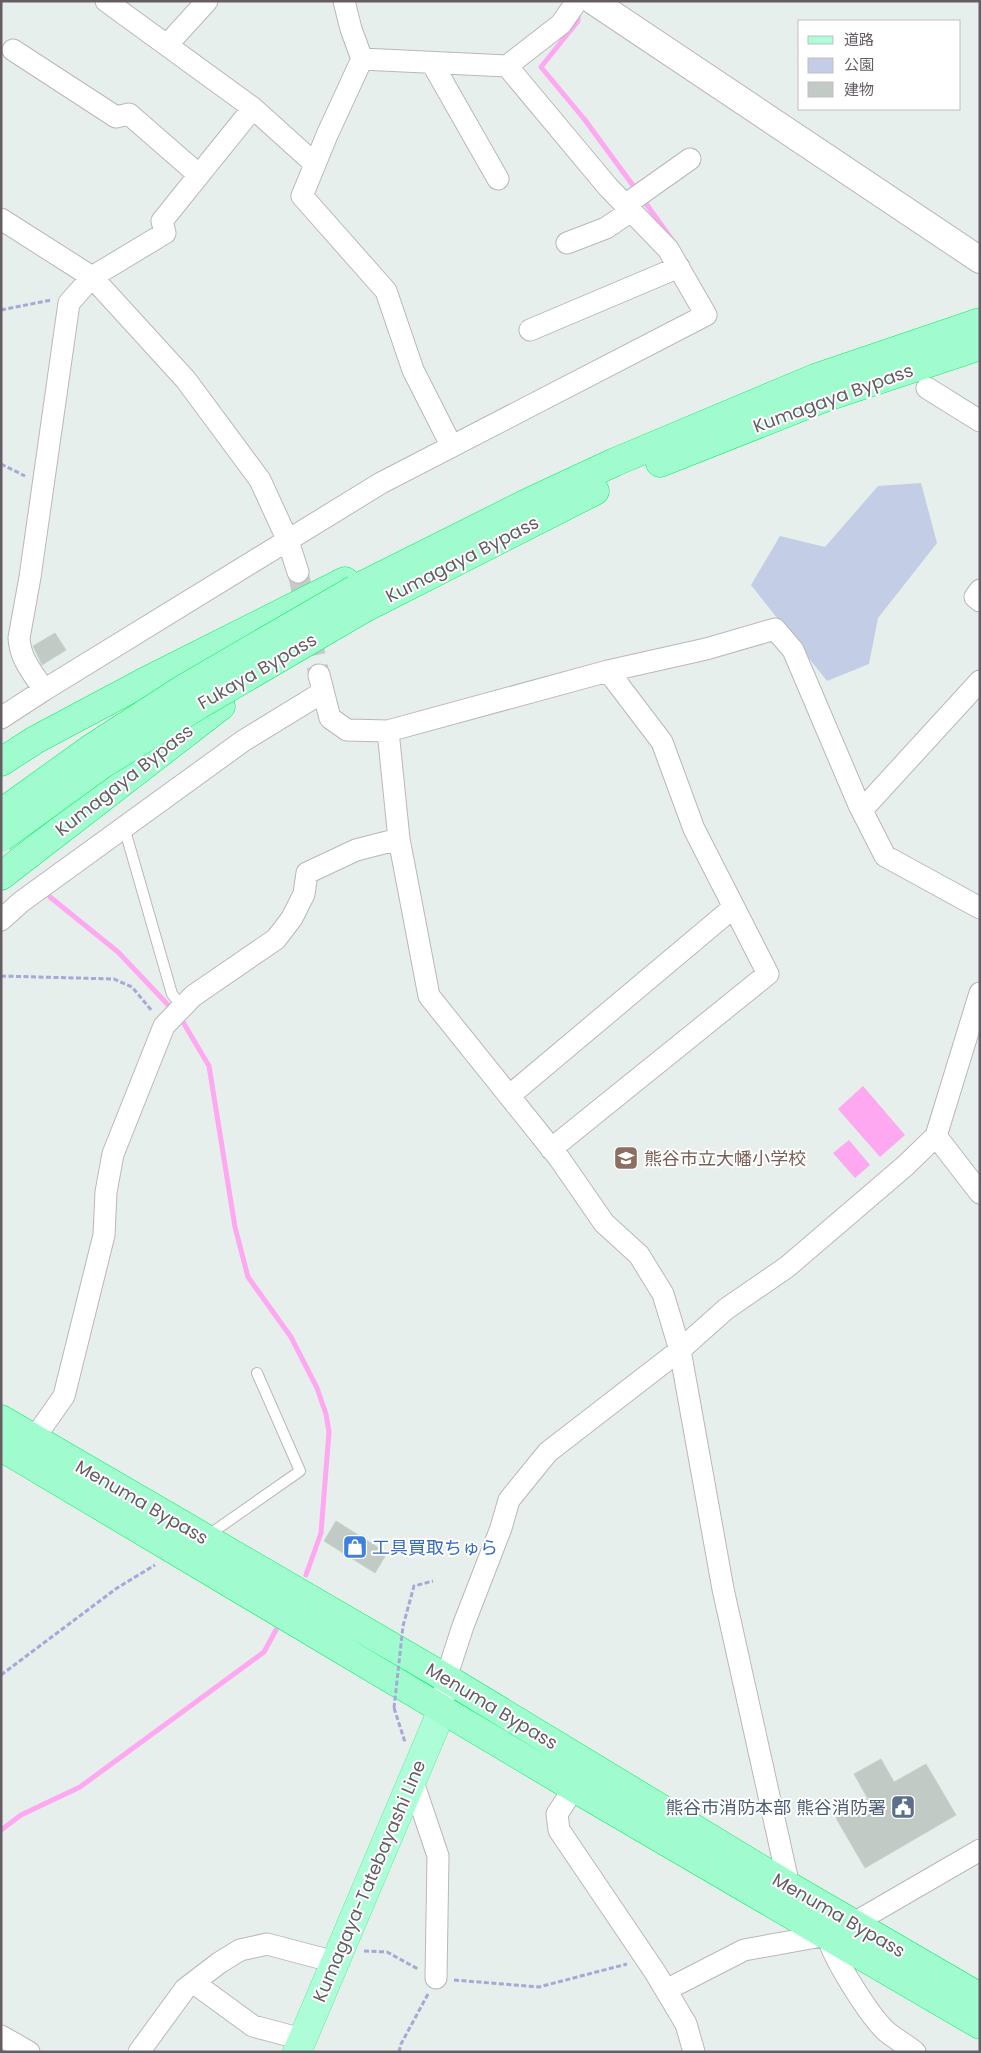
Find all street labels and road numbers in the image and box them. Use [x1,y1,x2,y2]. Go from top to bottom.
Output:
street label: Kumagaya Bypass [749,357,917,439]
street label: Kumagaya Bypass [381,510,543,608]
street label: Fukaya Bypass [193,627,321,715]
street label: Kumagaya Bypass [50,718,198,842]
street label: Menuma Bypass [71,1454,213,1550]
street label: Menuma Bypass [421,1657,563,1755]
street label: Kumagaya-Tatebayashi Line [307,1756,431,2006]
street label: Menuma Bypass [768,1867,910,1963]

